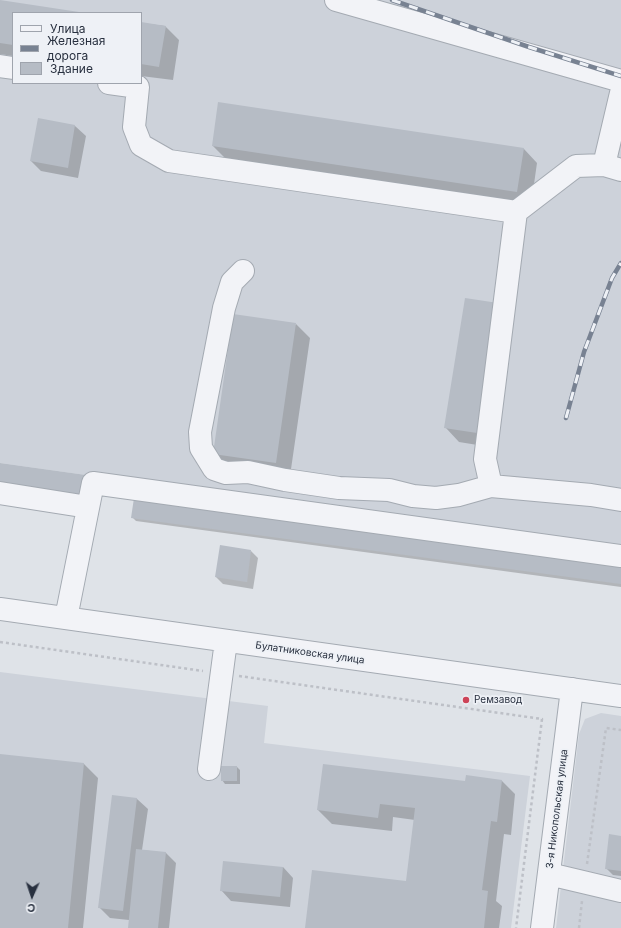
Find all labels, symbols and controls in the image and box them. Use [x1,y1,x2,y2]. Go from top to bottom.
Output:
legend [12,12,142,84]
text: Улица [50,21,85,36]
text: Железная дорога [47,33,105,63]
text: Здание [50,61,93,76]
street label: Булатниковская улица [255,639,365,667]
place label: Ремзавод [474,694,522,706]
marker: Ремзавод [461,695,471,705]
street label: 3-я Никопольская улица [544,749,570,869]
north arrow [12,876,52,916]
text: С [27,901,36,915]

